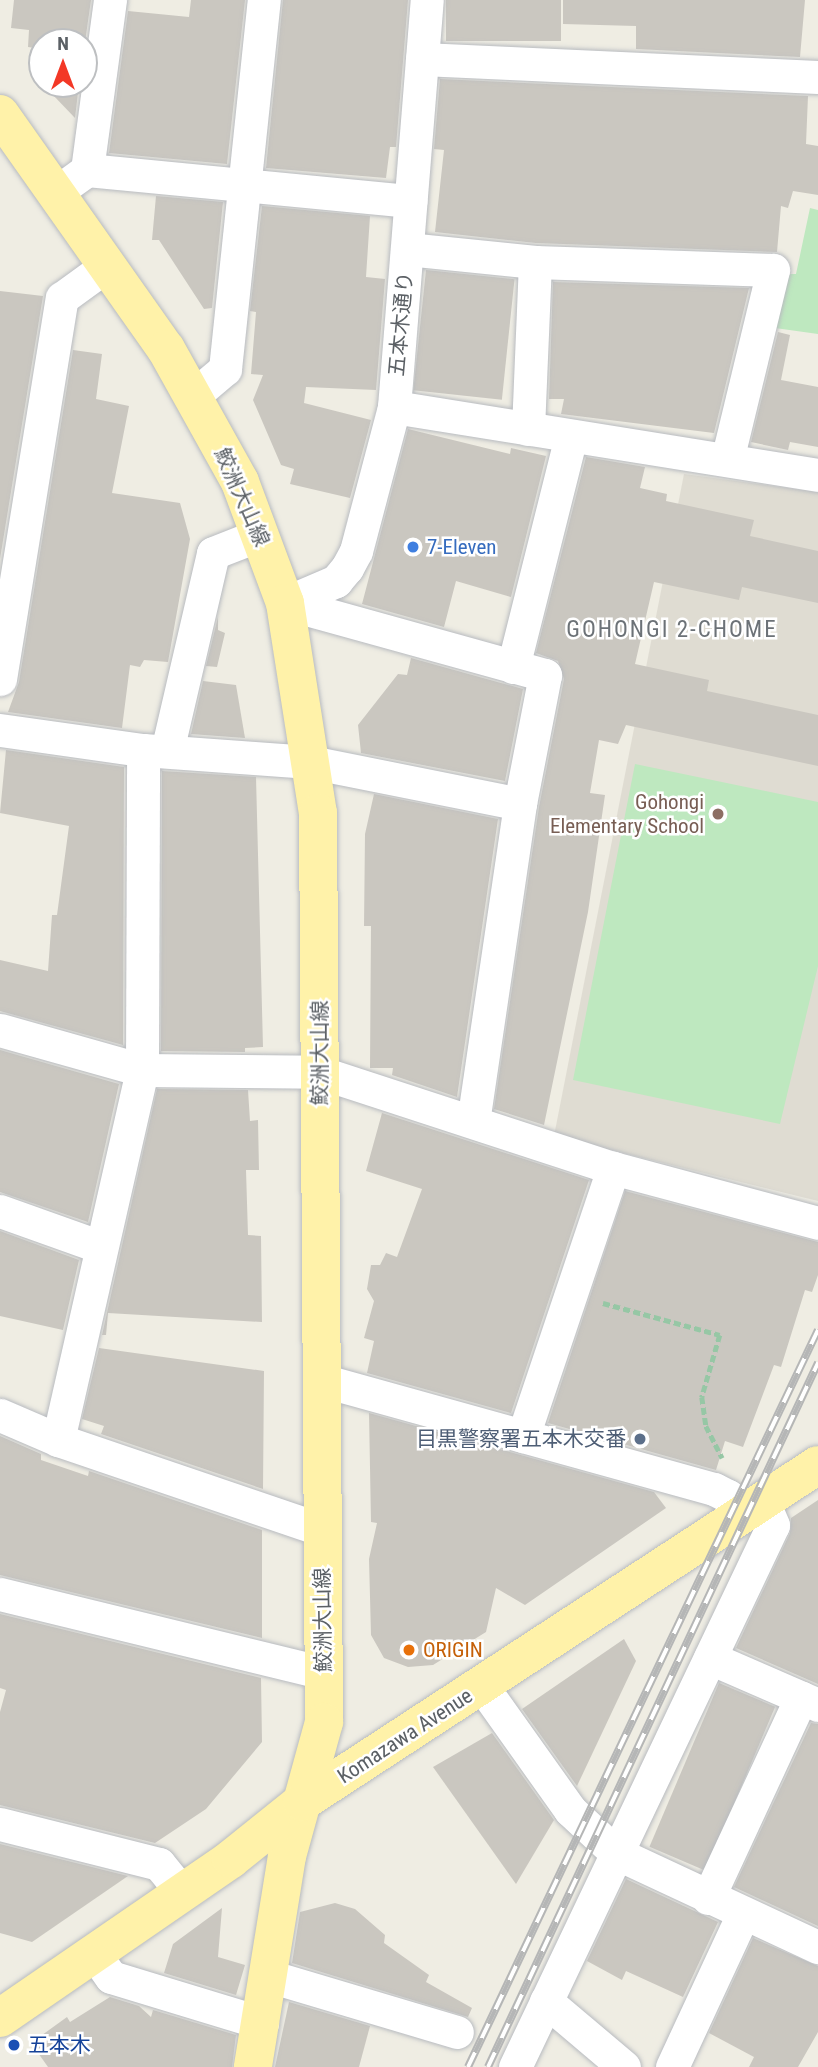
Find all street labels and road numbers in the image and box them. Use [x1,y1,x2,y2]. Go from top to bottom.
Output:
street label: 五本木通り [384,271,418,377]
street label: 鮫洲大山線 [209,444,275,550]
street label: 鮫洲大山線 [307,1001,333,1105]
street label: 鮫洲大山線 [309,1567,337,1673]
street label: Komazawa Avenue [333,1683,477,1789]

